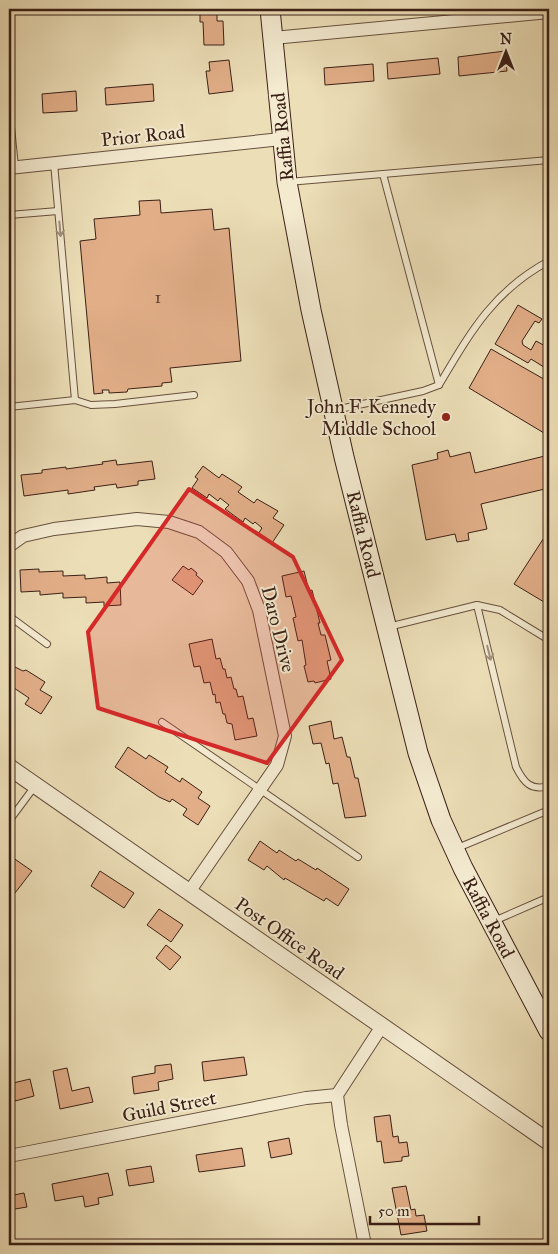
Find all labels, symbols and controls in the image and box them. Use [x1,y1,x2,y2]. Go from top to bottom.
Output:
north arrow [480,28,530,78]
text: N [500,31,512,48]
street label: Raffia Road [266,91,299,182]
street label: Prior Road [100,120,187,151]
one-way arrow [55,221,65,237]
house number: 1 [155,288,161,307]
place label: John F. Kennedy Middle School [305,395,437,440]
marker: John F. Kennedy Middle School [440,411,452,423]
street label: Raffia Road [342,488,386,581]
street label: Daro Drive [257,584,300,675]
one-way arrow [485,644,494,660]
street label: Raffia Road [458,873,520,962]
street label: Post Office Road [231,892,349,985]
street label: Guild Street [120,1086,218,1127]
scale bar [370,1194,479,1226]
text: 50 m [378,1202,410,1220]

